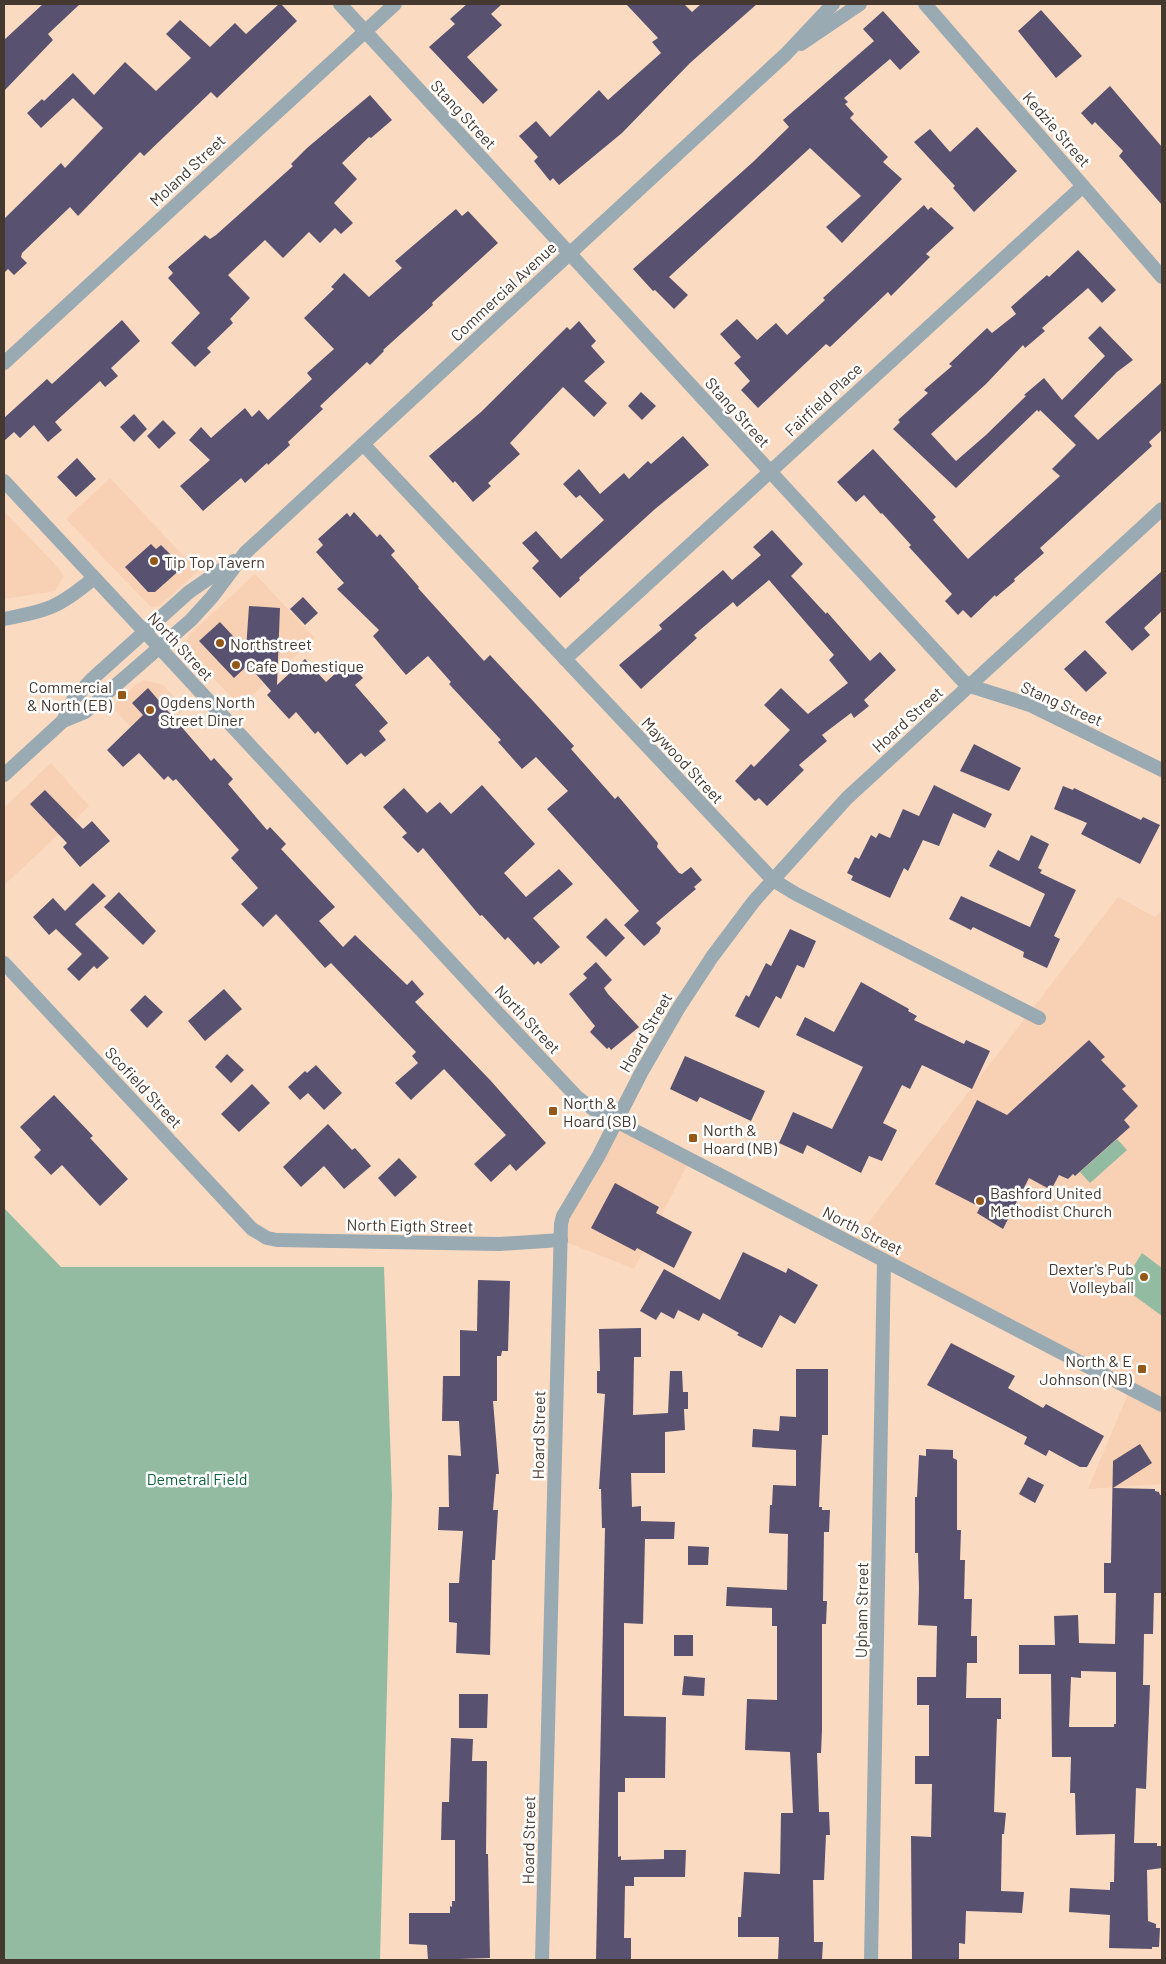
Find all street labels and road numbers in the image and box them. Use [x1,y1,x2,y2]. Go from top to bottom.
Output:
street label: Stang Street [427,76,501,152]
street label: Kedzie Street [1019,88,1095,170]
street label: Moland Street [145,130,229,210]
street label: Commercial Avenue [446,237,560,345]
street label: Fairfield Place [780,358,866,440]
street label: Stang Street [702,373,774,451]
street label: North Street [144,608,218,684]
street label: Stang Street [1018,677,1106,729]
street label: Hoard Street [868,682,946,756]
street label: Maywood Street [638,713,728,807]
street label: North Street [491,981,565,1057]
street label: Hoard Street [615,989,675,1075]
street label: Scofield Street [102,1043,186,1131]
street label: North Street [820,1202,906,1258]
street label: North Eigth Street [346,1214,474,1236]
street label: Hoard Street [528,1390,548,1480]
street label: Upham Street [851,1562,871,1658]
street label: Hoard Street [518,1795,538,1885]

